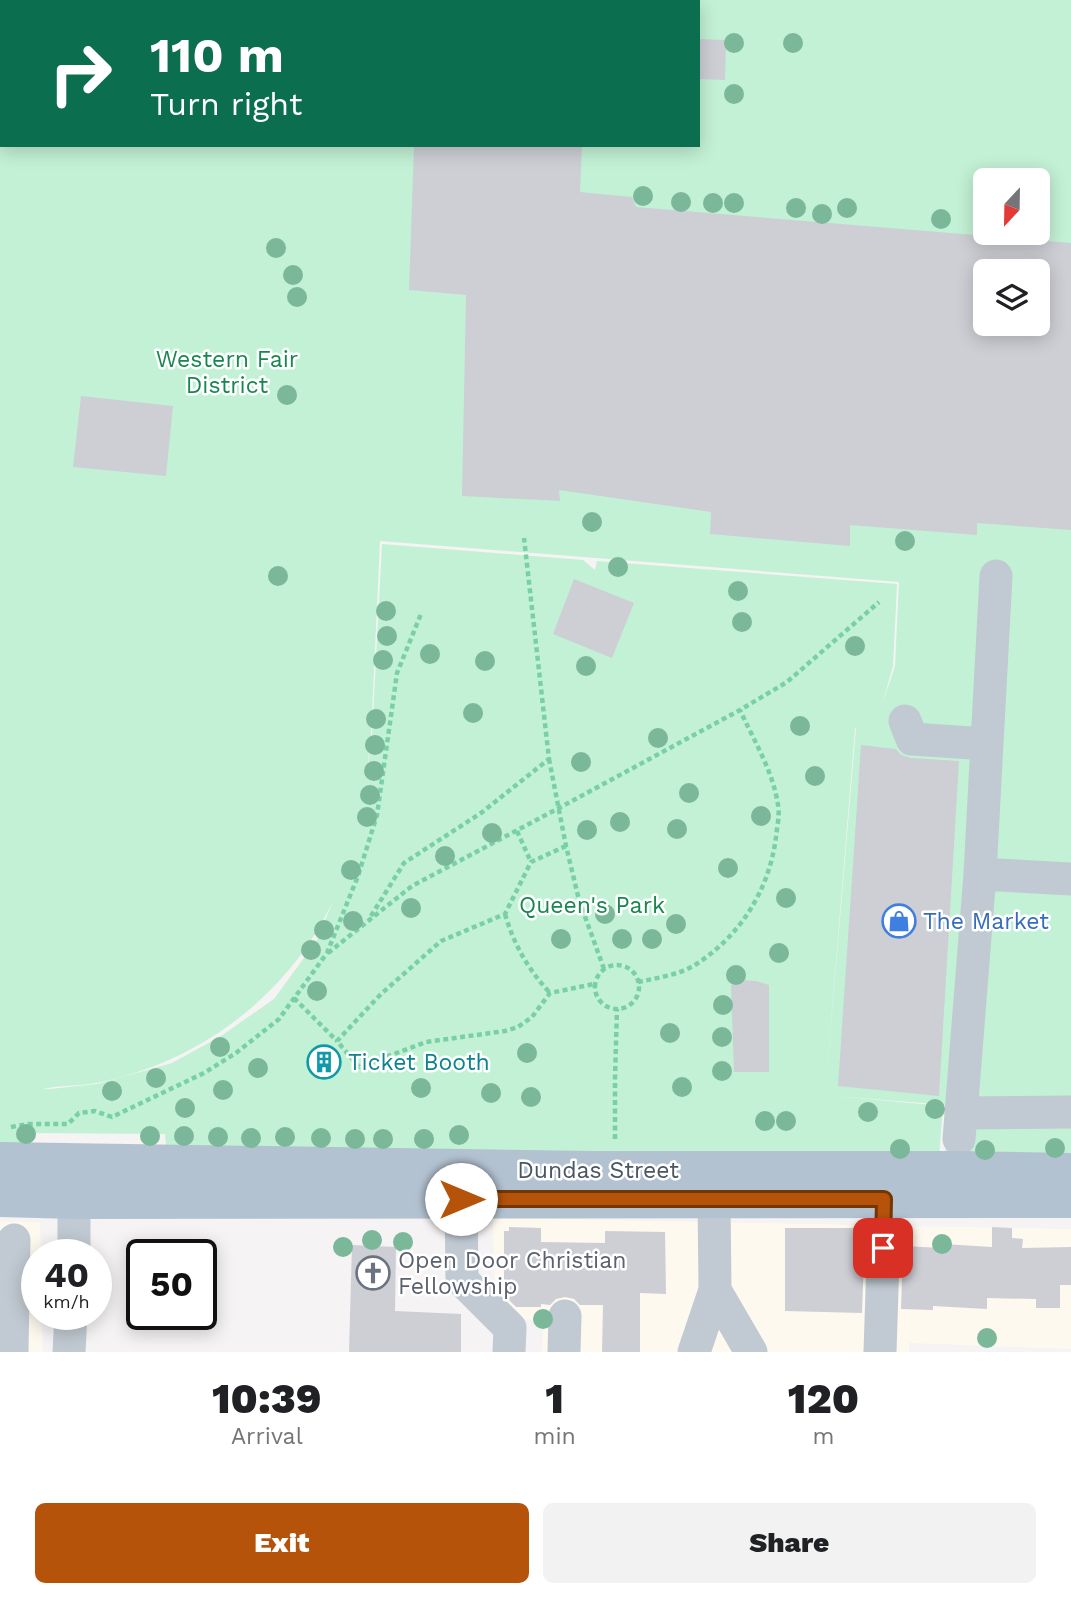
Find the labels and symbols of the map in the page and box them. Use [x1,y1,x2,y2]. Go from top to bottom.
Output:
north arrow [973,168,1050,245]
park label: Western Fair District [156,346,298,399]
park label: Queen's Park [519,892,665,919]
shop icon: The Market [880,902,918,940]
place label: The Market [923,908,1049,935]
building icon: Ticket Booth [305,1043,343,1081]
place label: Ticket Booth [348,1049,490,1076]
street label: Dundas Street [517,1157,679,1184]
position arrow [424,1162,498,1236]
pin [853,1218,913,1278]
speed limit sign: 50 [126,1239,217,1330]
place label: Open Door Christian Fellowship [398,1247,626,1300]
church icon: Open Door Christian Fellowship [354,1254,392,1292]

